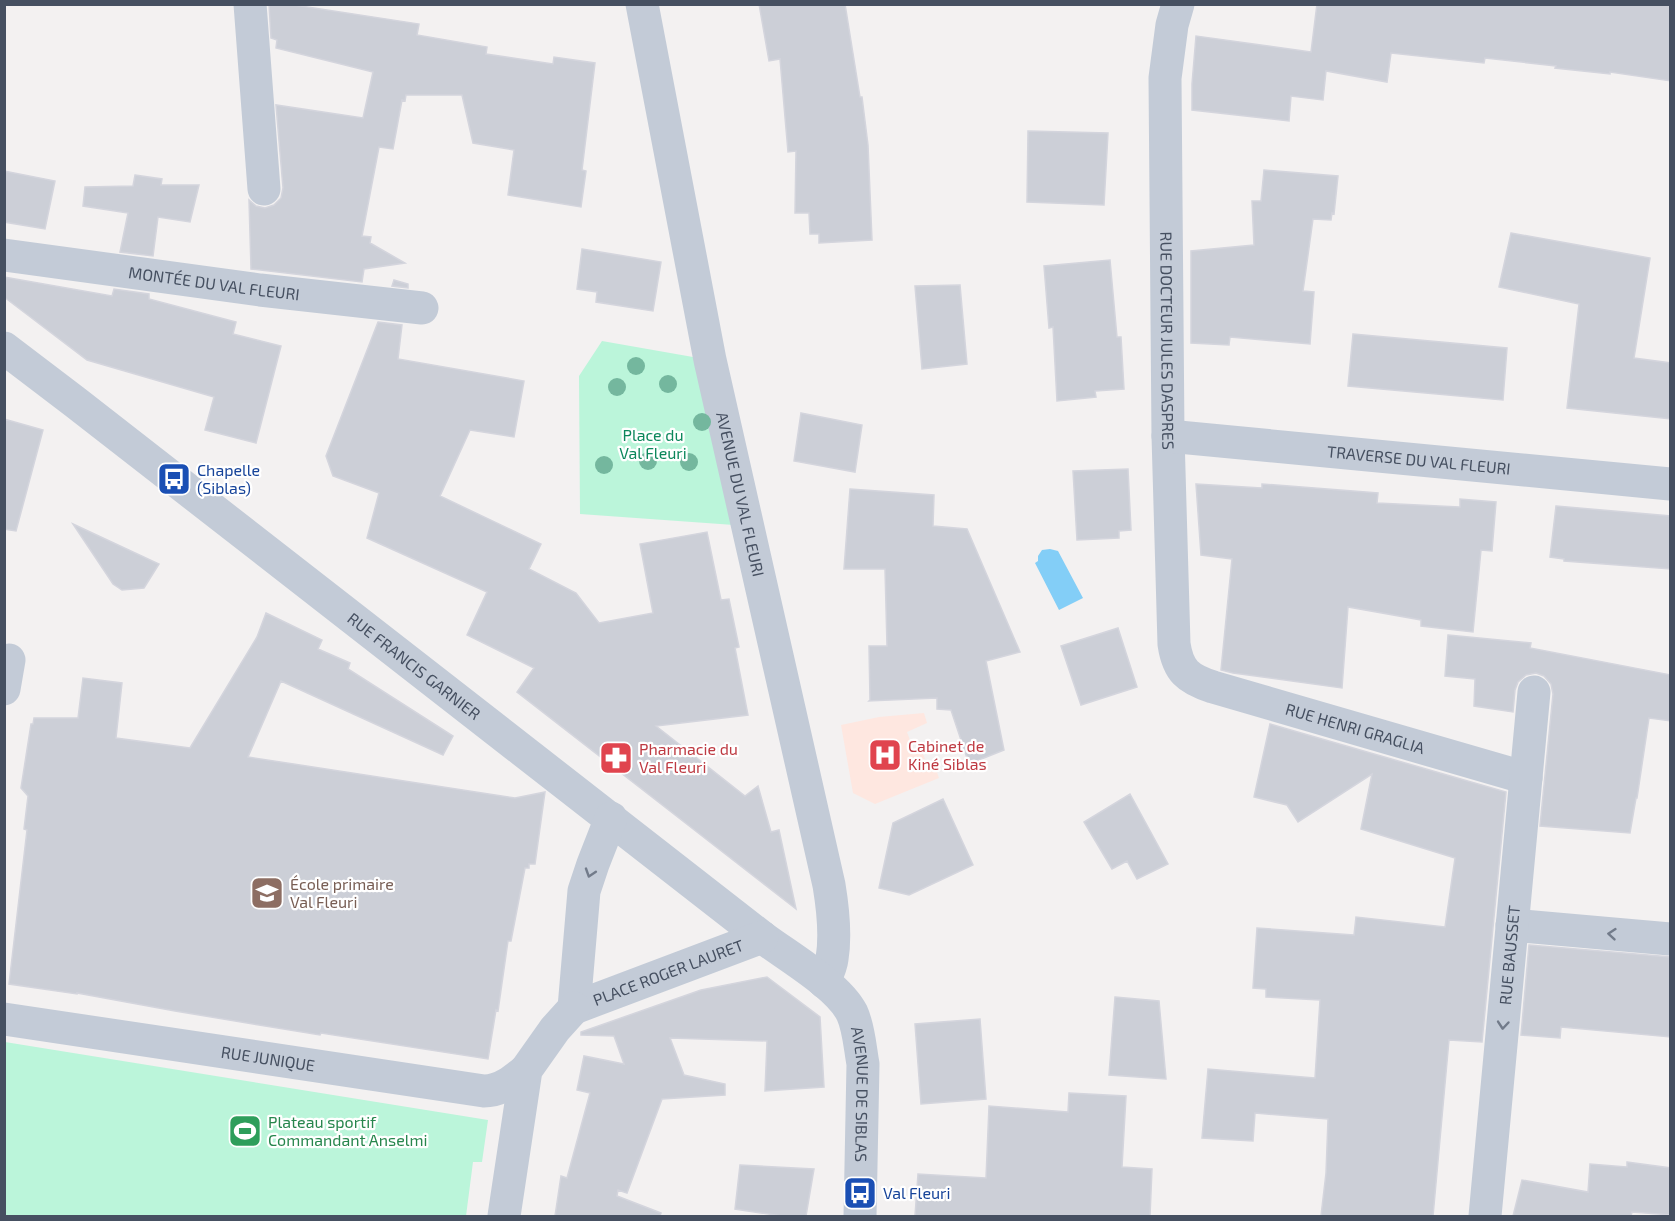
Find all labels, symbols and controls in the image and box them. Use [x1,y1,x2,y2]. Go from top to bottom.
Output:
street label: RUE DOCTEUR JULES DASPRES [1157,231,1178,450]
street label: MONTÉE DU VAL FLEURI [127,262,301,303]
street label: AVENUE DU VAL FLEURI [713,410,769,578]
park label: Place du Val Fleuri [619,425,687,462]
street label: TRAVERSE DU VAL FLEURI [1326,441,1512,478]
place label: Chapelle (Siblas) [197,460,260,497]
bus stop icon: Chapelle (Siblas) [156,461,192,497]
street label: RUE FRANCIS GARNIER [344,608,485,723]
street label: RUE HENRI GRAGLIA [1283,699,1427,757]
place label: Cabinet de Kiné Siblas [908,736,987,773]
hospital icon: Cabinet de Kiné Siblas [867,737,903,773]
place label: Pharmacie du Val Fleuri [639,739,738,776]
pharmacy icon: Pharmacie du Val Fleuri [598,740,634,776]
one-way arrow [585,867,597,878]
place label: École primaire Val Fleuri [290,874,394,911]
school or university icon: École primaire Val Fleuri [249,875,285,911]
street label: RUE BAUSSET [1495,905,1523,1006]
one-way arrow [1608,928,1617,941]
street label: PLACE ROGER LAURET [590,935,746,1009]
one-way arrow [1497,1020,1510,1029]
street label: AVENUE DE SIBLAS [848,1024,873,1162]
street label: RUE JUNIQUE [220,1042,316,1075]
place label: Plateau sportif Commandant Anselmi [268,1112,428,1149]
sports icon: Plateau sportif Commandant Anselmi [227,1113,263,1149]
bus stop icon: Val Fleuri [842,1175,878,1211]
place label: Val Fleuri [883,1183,950,1202]

